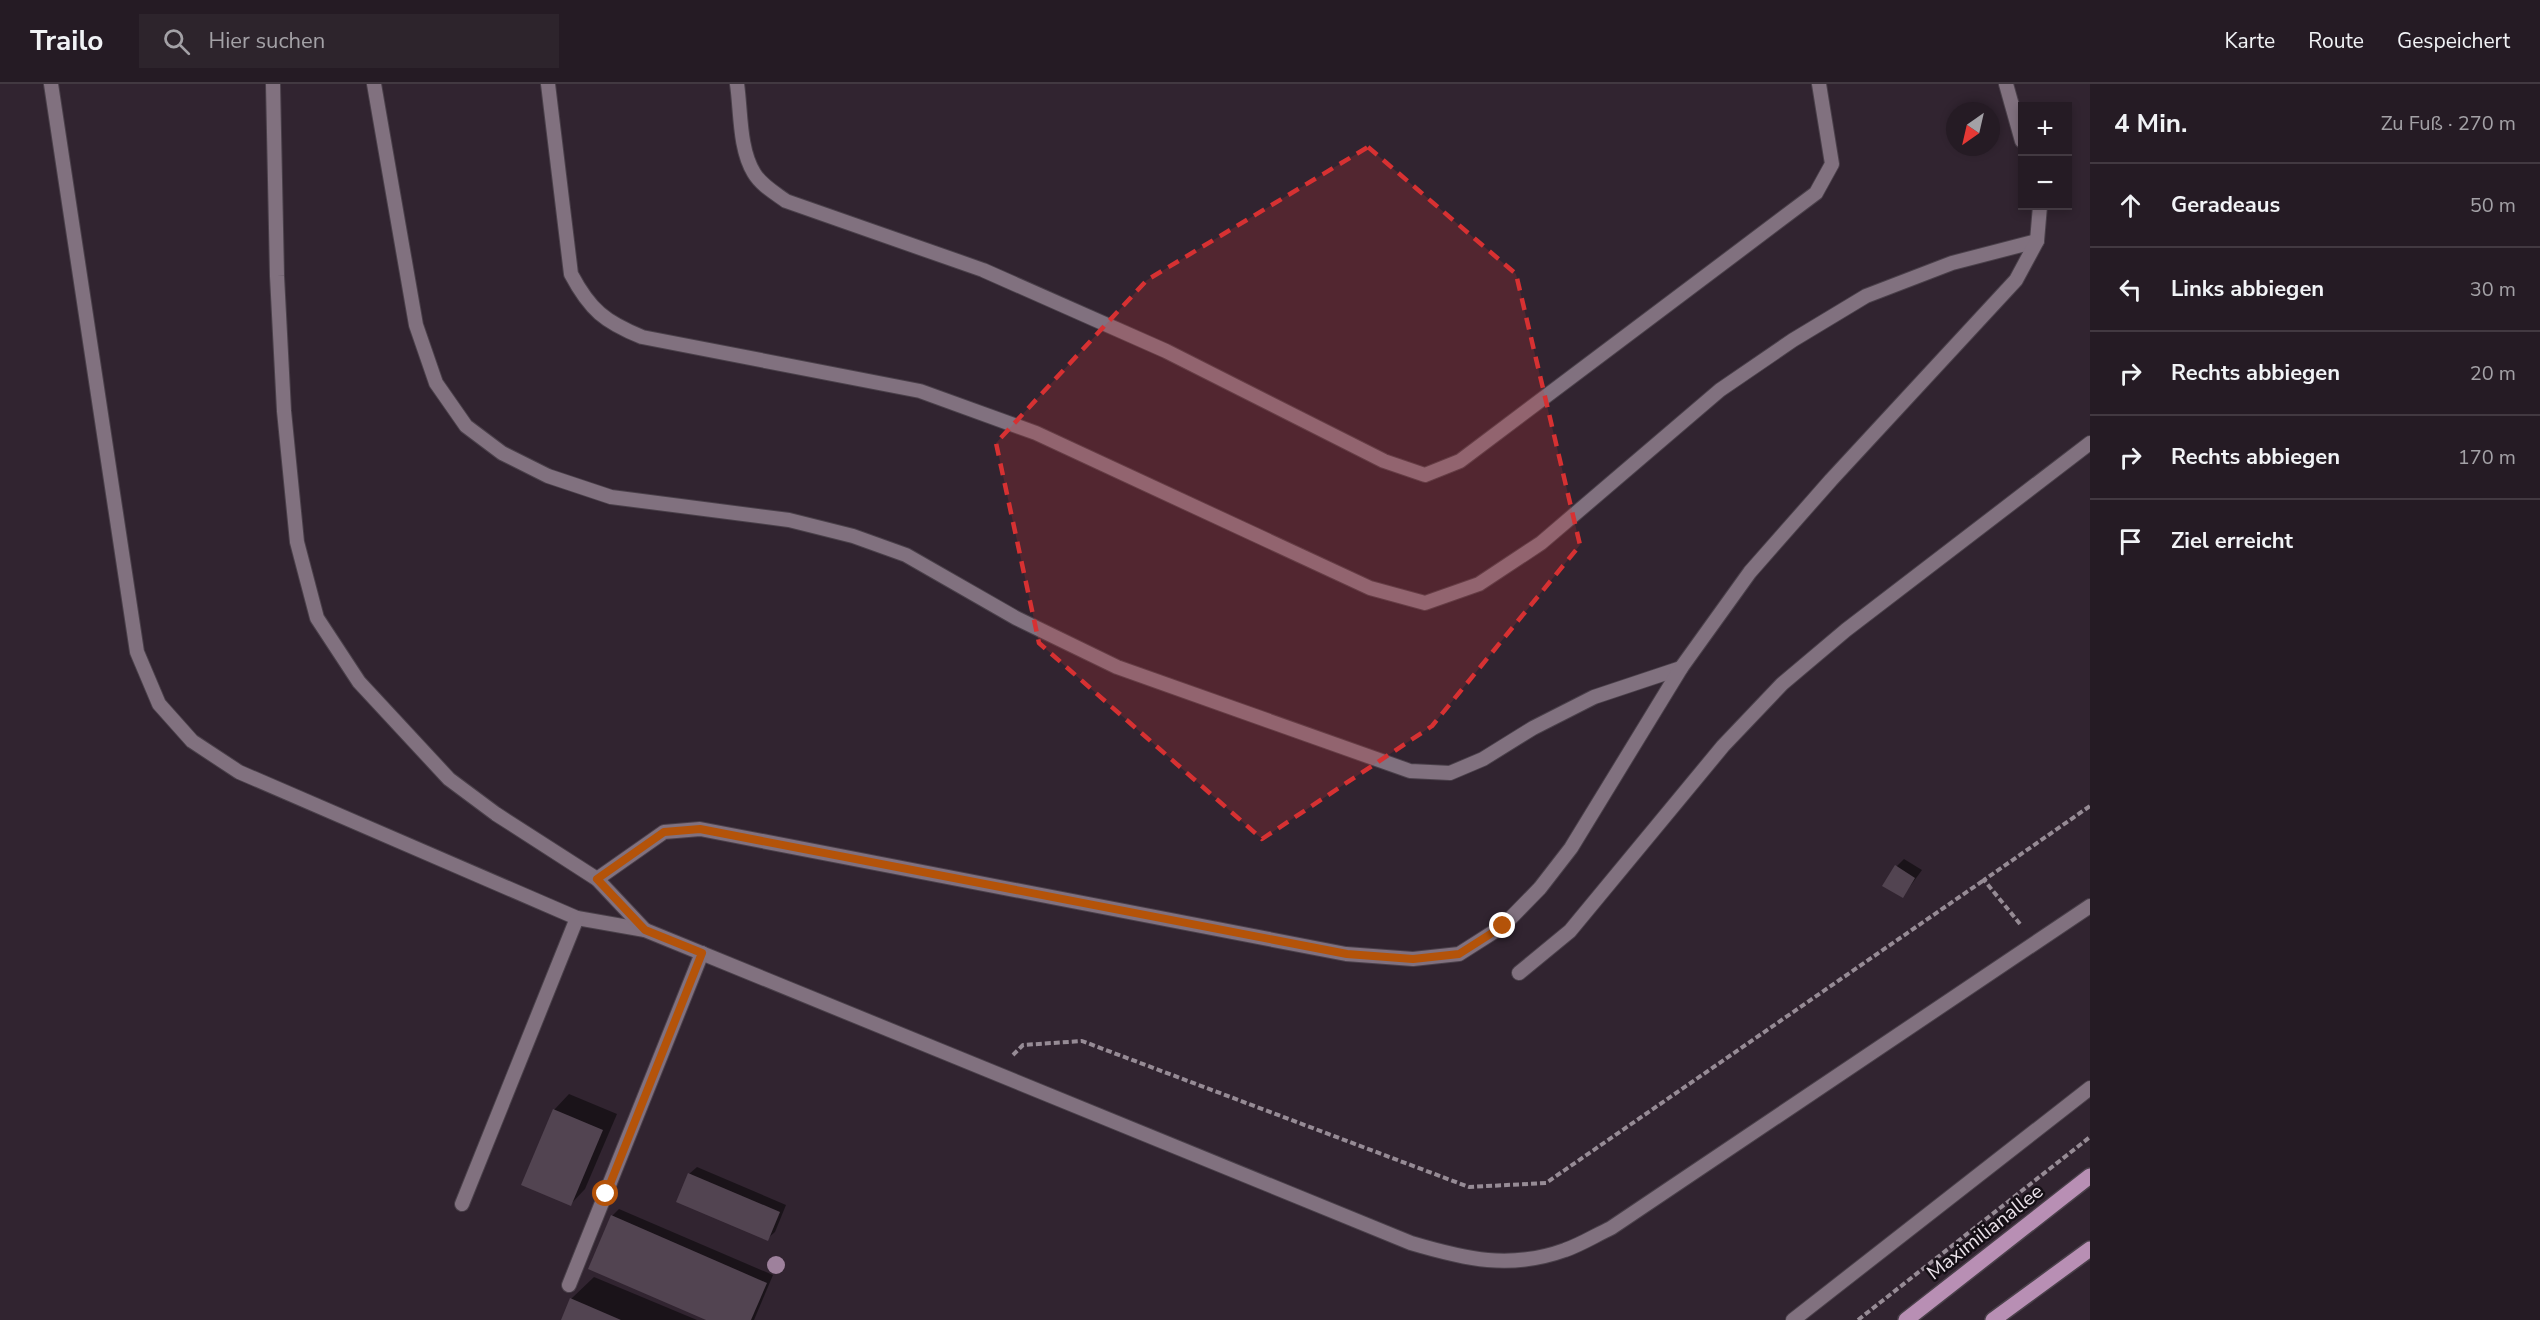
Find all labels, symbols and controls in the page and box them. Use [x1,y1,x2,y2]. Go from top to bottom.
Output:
search box [139,14,559,68]
text: Trailo [30,22,103,60]
icon: search [160,25,193,58]
text: Hier suchen [208,26,325,56]
text: Karte [2225,27,2275,55]
text: Route [2308,27,2364,55]
text: Gespeichert [2397,27,2510,55]
north arrow [1946,102,2000,156]
map controls [2018,102,2072,210]
button: + [2018,102,2072,156]
text: 4 Min. [2114,106,2187,141]
text: Zu Fuß · 270 m [2381,110,2516,137]
button: − [2018,156,2072,210]
icon: ahead [2114,189,2147,222]
text: Geradeaus [2171,190,2280,220]
text: 50 m [2470,192,2516,219]
icon: left [2114,273,2147,306]
text: Links abbiegen [2171,274,2324,304]
text: 30 m [2470,276,2516,303]
icon: right [2114,357,2147,390]
text: Rechts abbiegen [2171,358,2340,388]
text: 20 m [2470,360,2516,387]
icon: right [2114,441,2147,474]
text: Rechts abbiegen [2171,442,2340,472]
text: 170 m [2458,444,2516,471]
icon: arrive [2114,525,2147,558]
text: Ziel erreicht [2171,526,2293,556]
route end [1489,912,1515,938]
street label: Maximilianallee [1921,1178,2049,1286]
route start [592,1180,618,1206]

